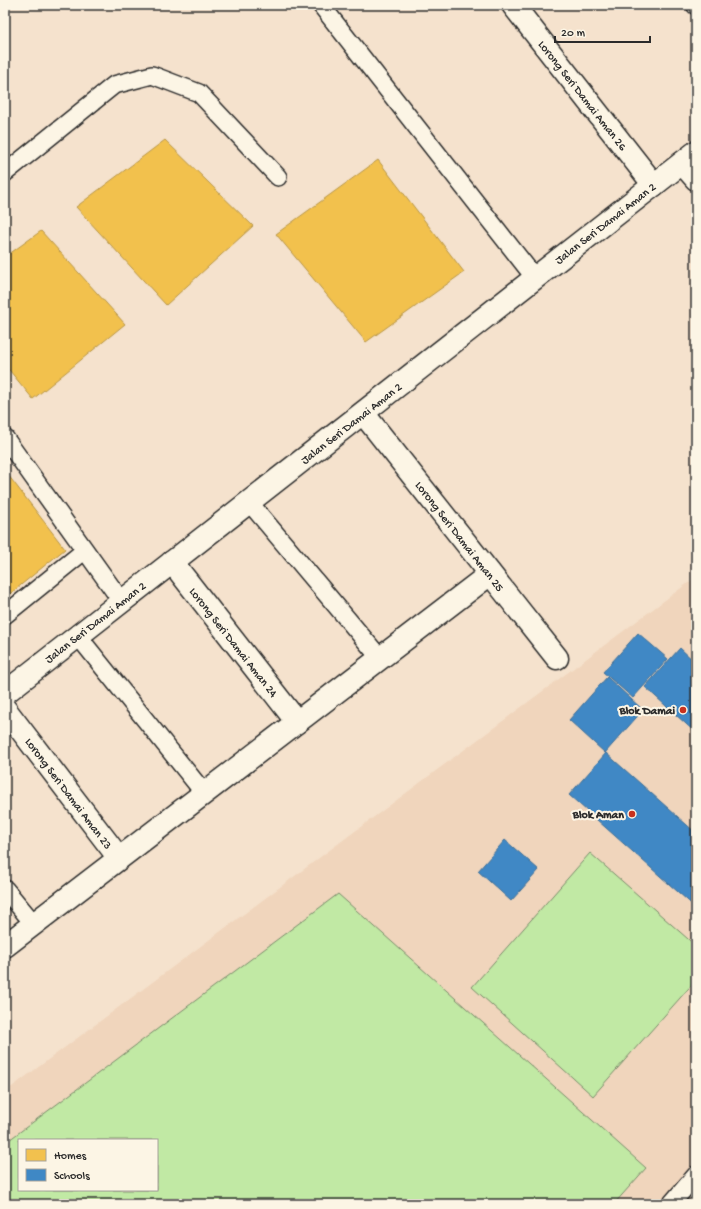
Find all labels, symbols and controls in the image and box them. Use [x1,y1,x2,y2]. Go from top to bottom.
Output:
scale bar [555,18,650,44]
text: 20 m [561,27,586,41]
street label: Lorong Seri Damai Aman 26 [534,38,629,155]
street label: Jalan Seri Damai Aman 2 [553,181,660,268]
street label: Jalan Seri Damai Aman 2 [299,381,406,468]
street label: Lorong Seri Damai Aman 25 [411,479,506,595]
street label: Jalan Seri Damai Aman 2 [43,580,150,667]
street label: Lorong Seri Damai Aman 24 [185,586,280,701]
place label: Blok Damai [619,705,675,719]
marker: Blok Damai [678,705,688,715]
street label: Lorong Seri Damai Aman 23 [21,736,114,853]
place label: Blok Aman [572,809,624,823]
marker: Blok Aman [627,809,637,819]
legend [18,1139,158,1191]
text: Homes [54,1150,87,1164]
text: Schools [54,1170,90,1184]

